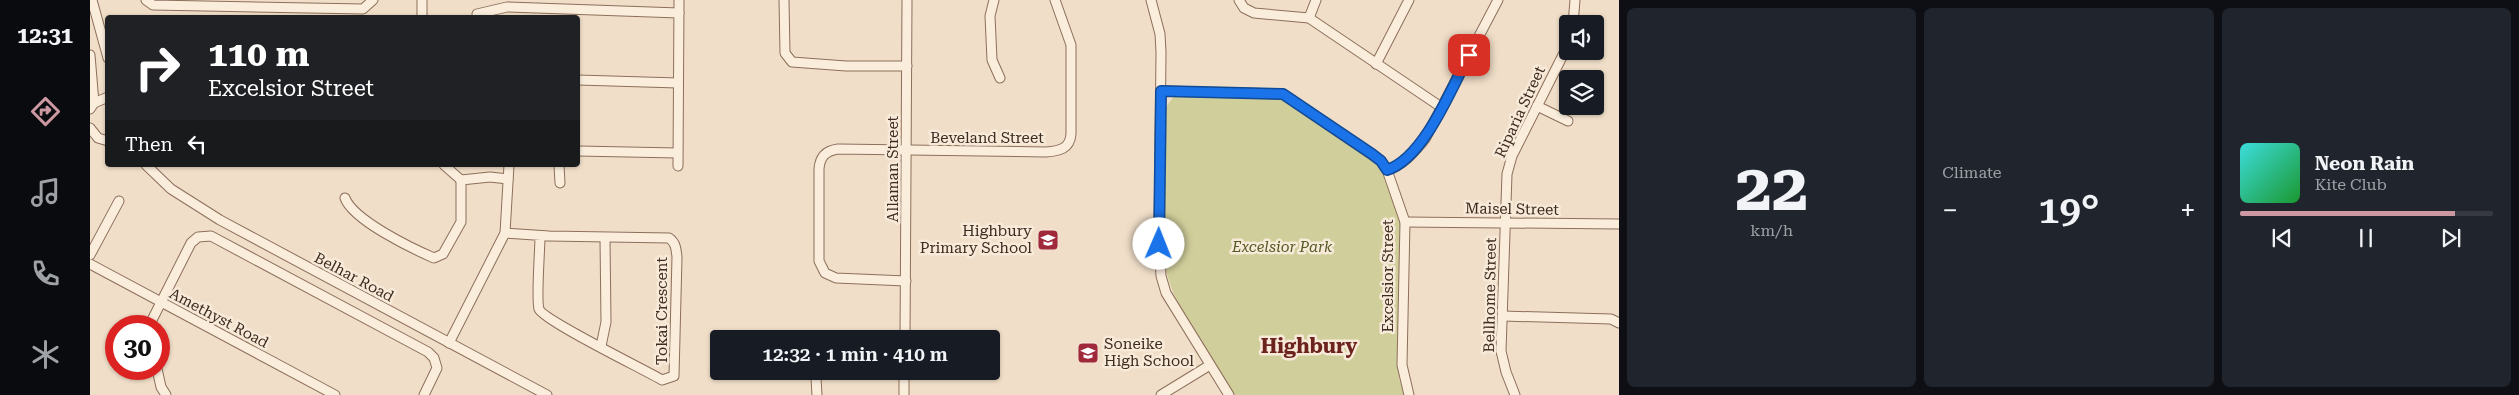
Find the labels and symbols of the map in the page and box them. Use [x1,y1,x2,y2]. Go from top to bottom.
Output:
pin [1448,34,1490,76]
street label: Riparia Street [1491,63,1549,161]
street label: Allaman Street [884,115,902,222]
street label: Beveland Street [930,129,1044,147]
street label: Maisel Street [1465,199,1559,219]
position arrow [1132,217,1184,269]
street label: Excelsior Street [1379,219,1397,333]
place label: Highbury Primary School [920,222,1032,257]
school or university icon: Highbury Primary School [1036,228,1060,252]
street label: Bellhome Street [1480,237,1500,353]
park label: Excelsior Park [1231,238,1333,256]
street label: Belhar Road [311,249,397,306]
street label: Tokai Crescent [653,257,671,365]
street label: Amethyst Road [166,284,272,352]
speed limit sign: 30 [105,315,170,380]
district label: Highbury [1261,334,1357,358]
place label: Soneike High School [1104,335,1194,370]
school or university icon: Soneike High School [1076,341,1100,365]

